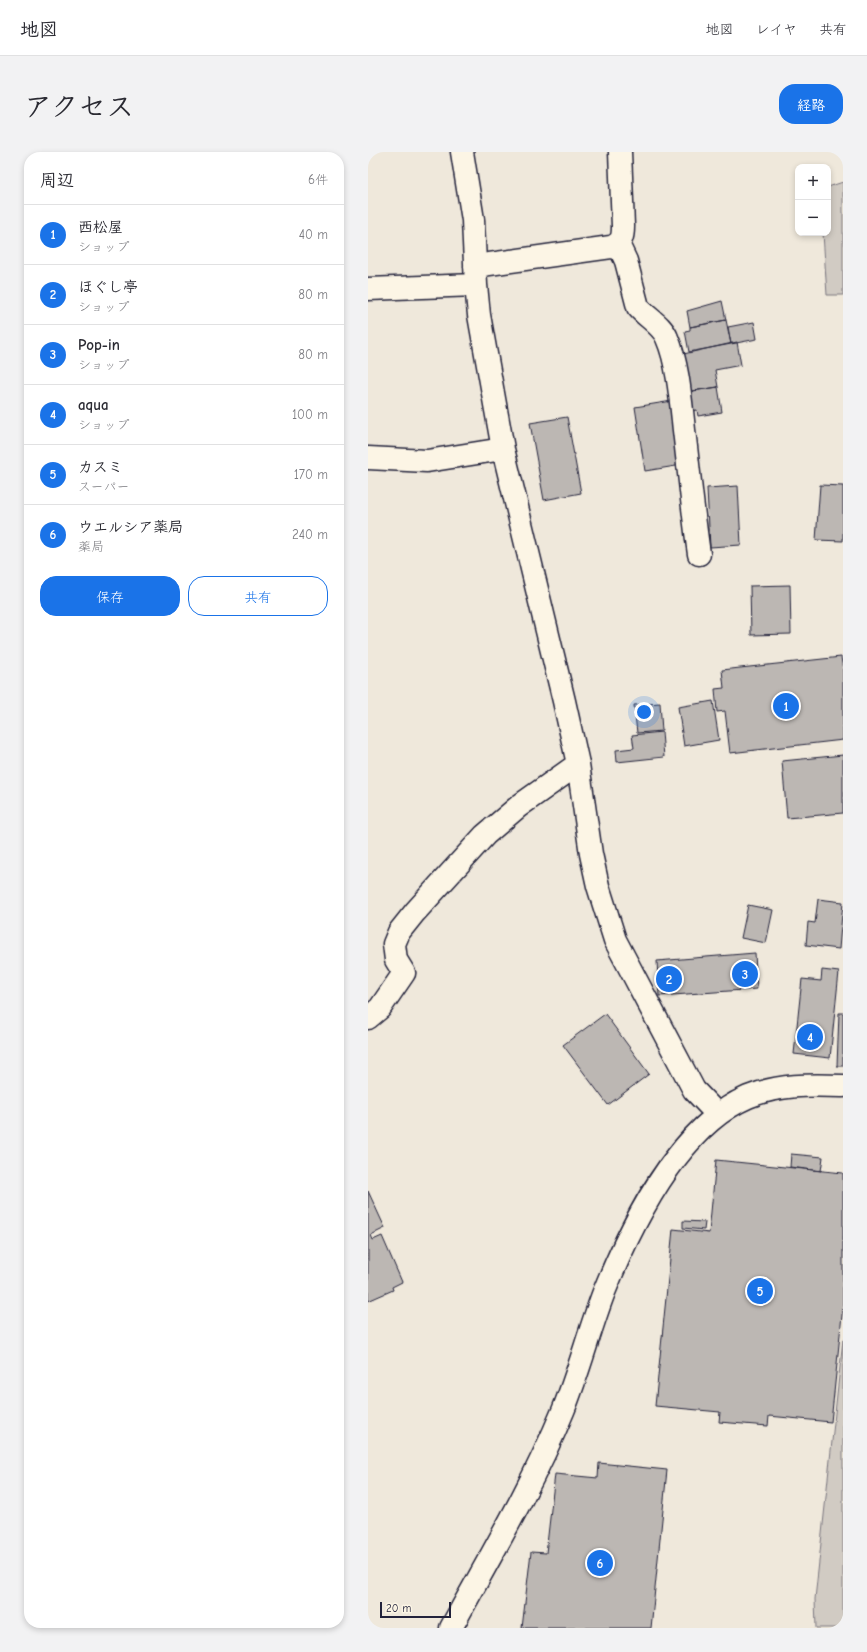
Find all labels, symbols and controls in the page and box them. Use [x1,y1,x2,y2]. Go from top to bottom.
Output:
text: 地図 [20,19,58,41]
text: 地図 [706,21,734,38]
text: レイヤ [756,21,797,38]
text: 共有 [819,21,847,38]
button: 経路 [779,84,843,124]
text: アクセス [24,91,134,123]
map controls [795,164,831,236]
button: + [795,164,831,200]
text: 周辺 [40,171,74,190]
text: 6件 [308,172,328,187]
button: − [795,200,831,236]
text: 西松屋 [78,218,123,236]
text: 1 [50,227,56,242]
text: 40 m [299,227,328,242]
text: ショップ [78,239,129,254]
text: ほぐし亭 [78,278,138,296]
text: 2 [50,287,56,302]
text: 80 m [298,287,328,302]
text: ショップ [78,299,129,314]
text: Pop-in [78,336,120,354]
text: 3 [50,347,56,362]
text: 80 m [298,347,328,362]
text: ショップ [78,357,129,372]
text: aqua [78,396,109,414]
text: 4 [50,407,56,422]
text: 100 m [292,407,328,422]
text: ショップ [78,417,129,432]
text: カスミ [78,458,123,476]
text: 5 [50,467,56,482]
text: 170 m [294,467,328,482]
text: スーパー [78,479,129,494]
text: ウエルシア薬局 [78,518,183,536]
text: 6 [50,527,56,542]
text: 240 m [292,527,328,542]
text: 薬局 [78,539,104,554]
button: 保存 [40,576,180,616]
button: 共有 [188,576,328,616]
pin: 1 [773,691,799,721]
your location [634,702,654,722]
pin: 3 [732,959,758,989]
pin: 2 [656,964,682,994]
pin: 4 [797,1022,823,1052]
pin: 5 [747,1276,773,1306]
pin: 6 [587,1548,613,1578]
scale bar [380,1600,451,1619]
text: 20 m [386,1602,411,1615]

